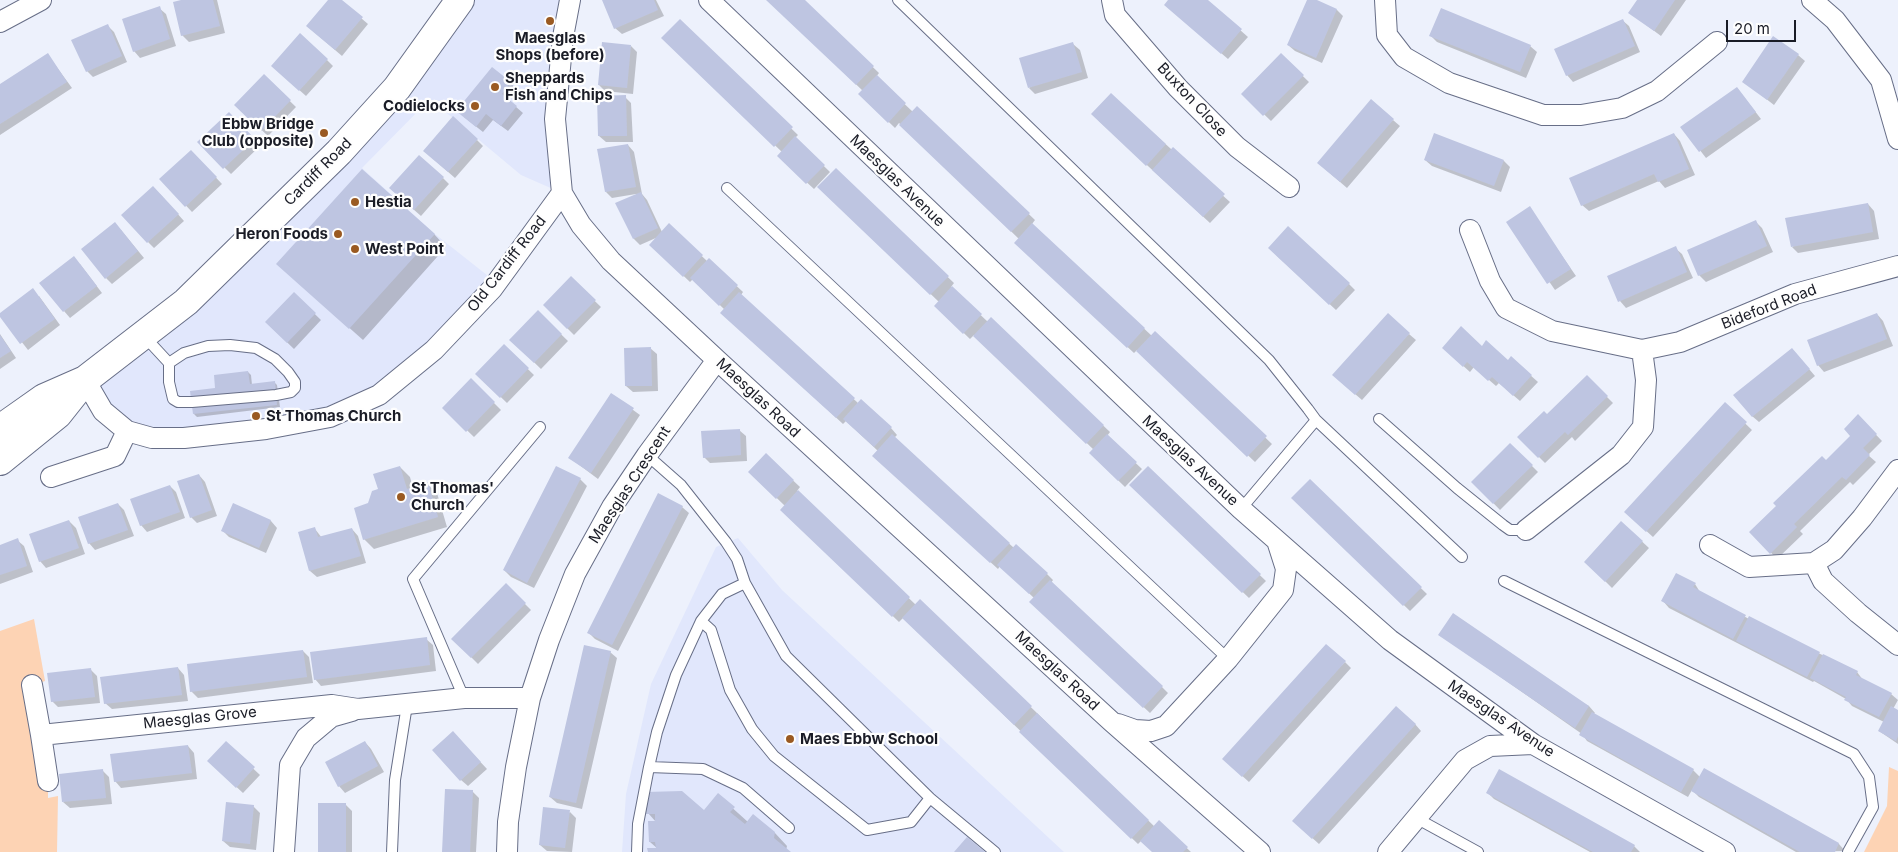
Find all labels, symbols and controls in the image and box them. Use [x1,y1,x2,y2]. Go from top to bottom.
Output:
scale bar [1728,10,1798,42]
marker: Maesglas Shops (before) [544,15,556,27]
text: 20 m [1734,19,1770,38]
place label: Maesglas Shops (before) [495,29,605,64]
street label: Buxton Close [1153,59,1231,141]
place label: Sheppards Fish and Chips [505,69,613,104]
marker: Sheppards Fish and Chips [489,81,501,93]
place label: Codielocks [383,97,465,115]
marker: Codielocks [469,100,481,112]
place label: Ebbw Bridge Club (opposite) [201,115,314,150]
marker: Ebbw Bridge Club (opposite) [318,127,330,139]
street label: Maesglas Avenue [846,131,948,231]
street label: Cardiff Road [280,134,356,210]
place label: Hestia [365,193,412,211]
marker: Hestia [349,196,361,208]
street label: Old Cardiff Road [464,212,550,316]
place label: Heron Foods [235,225,328,243]
marker: Heron Foods [332,228,344,240]
place label: West Point [365,240,444,258]
marker: West Point [349,243,361,255]
street label: Bideford Road [1719,281,1819,333]
street label: Maesglas Road [712,355,804,441]
place label: St Thomas Church [266,407,401,425]
marker: St Thomas Church [250,410,262,422]
street label: Maesglas Avenue [1138,412,1242,510]
street label: Maesglas Crescent [585,423,675,547]
place label: St Thomas' Church [411,479,494,514]
marker: St Thomas' Church [395,491,407,503]
street label: Maesglas Road [1011,628,1103,714]
street label: Maesglas Avenue [1444,677,1558,761]
street label: Maesglas Grove [142,703,258,733]
place label: Maes Ebbw School [800,730,938,748]
marker: Maes Ebbw School [784,733,796,745]

